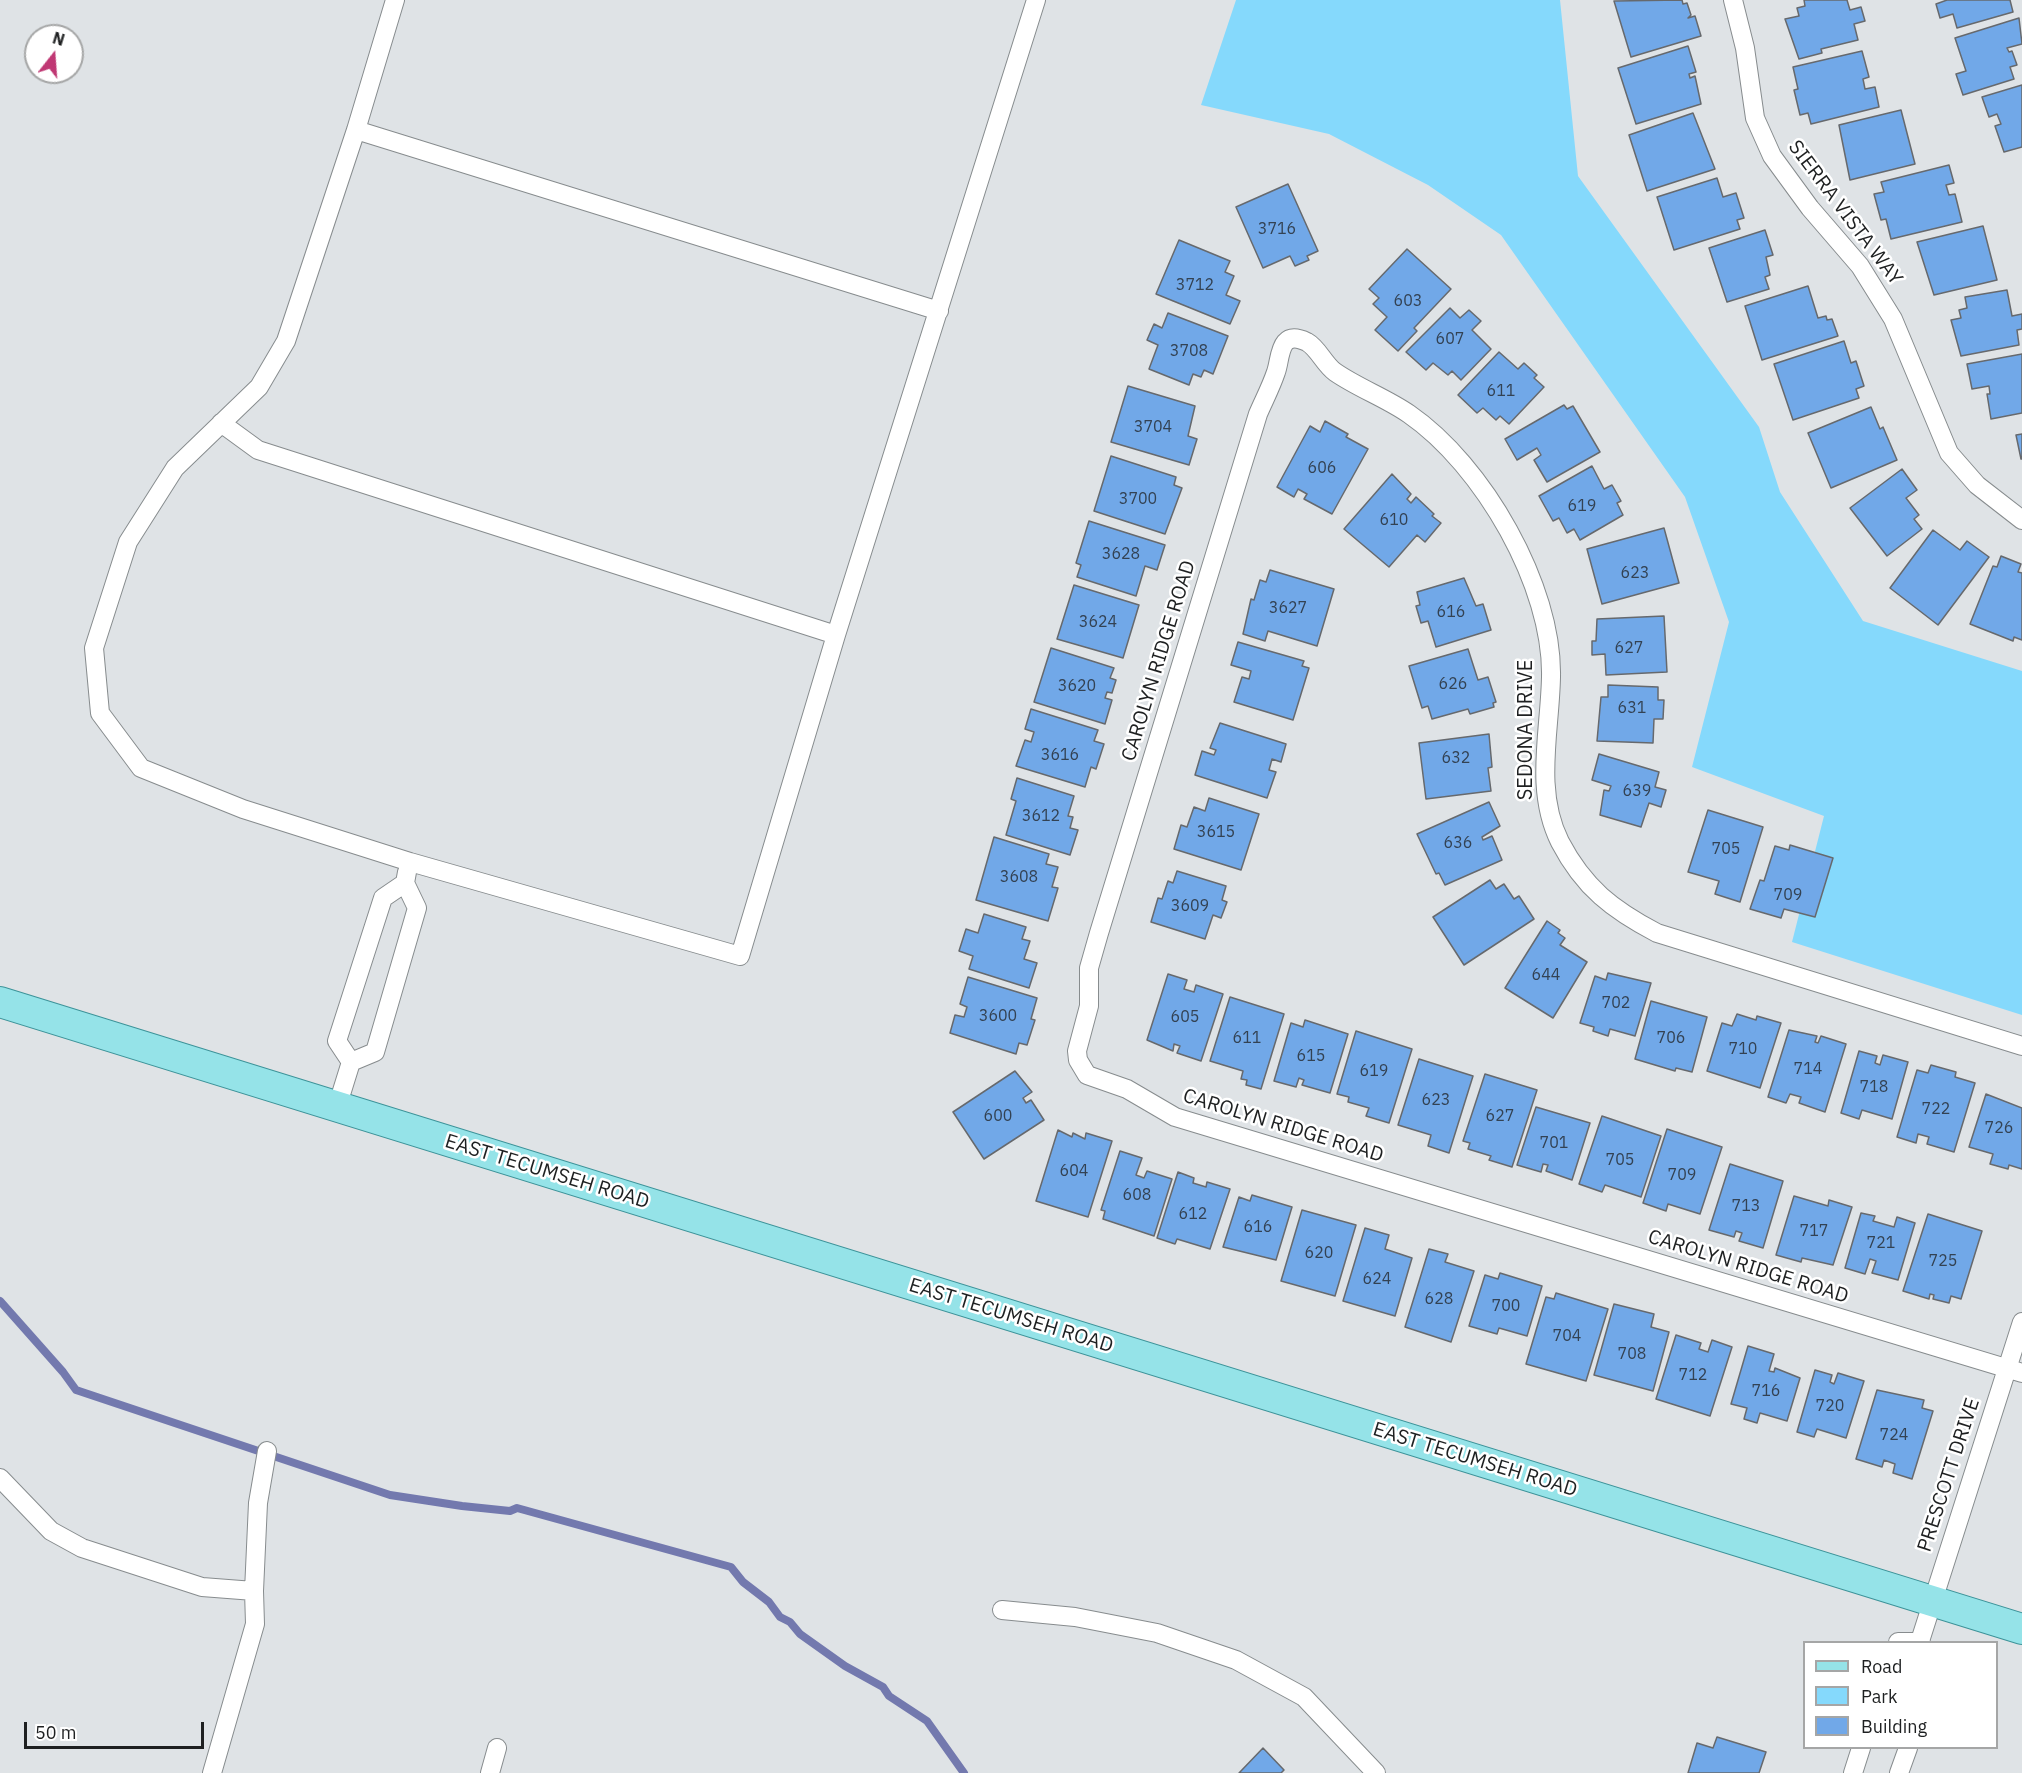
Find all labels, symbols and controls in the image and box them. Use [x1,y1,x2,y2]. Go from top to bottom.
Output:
north arrow [24,24,84,84]
text: N [50,27,67,50]
street label: SIERRA VISTA WAY [1783,136,1907,290]
house number: 3716 [1258,219,1296,239]
house number: 3712 [1176,275,1214,295]
house number: 603 [1394,291,1422,311]
house number: 607 [1436,329,1464,349]
house number: 3708 [1170,341,1208,361]
house number: 611 [1487,381,1515,401]
house number: 3704 [1134,417,1172,437]
house number: 606 [1308,458,1336,478]
house number: 3700 [1119,489,1157,509]
house number: 619 [1568,496,1596,516]
house number: 610 [1380,510,1408,530]
house number: 3628 [1102,544,1140,564]
street label: CAROLYN RIDGE ROAD [1117,558,1201,764]
house number: 623 [1621,563,1649,583]
house number: 3627 [1269,598,1307,618]
house number: 616 [1437,602,1465,622]
house number: 3624 [1079,612,1117,632]
house number: 627 [1615,638,1643,658]
street label: SEDONA DRIVE [1514,660,1538,800]
house number: 626 [1439,674,1467,694]
house number: 3620 [1058,676,1096,696]
house number: 631 [1618,698,1646,718]
house number: 3616 [1041,745,1079,765]
house number: 632 [1442,748,1470,768]
house number: 639 [1623,781,1651,801]
house number: 3612 [1022,806,1060,826]
house number: 3615 [1197,822,1235,842]
house number: 636 [1444,833,1472,853]
house number: 705 [1712,839,1740,859]
house number: 3608 [1000,867,1038,887]
house number: 709 [1774,885,1802,905]
house number: 3609 [1171,896,1209,916]
house number: 644 [1532,965,1560,985]
house number: 702 [1602,993,1630,1013]
house number: 3600 [979,1006,1017,1026]
house number: 605 [1171,1007,1199,1027]
house number: 611 [1233,1028,1261,1048]
house number: 706 [1657,1028,1685,1048]
house number: 710 [1729,1039,1757,1059]
house number: 615 [1297,1046,1325,1066]
house number: 714 [1794,1059,1822,1079]
house number: 619 [1360,1061,1388,1081]
house number: 718 [1860,1077,1888,1097]
street label: CAROLYN RIDGE ROAD [1180,1084,1386,1168]
house number: 623 [1422,1090,1450,1110]
house number: 722 [1922,1099,1950,1119]
house number: 600 [984,1106,1012,1126]
house number: 627 [1486,1106,1514,1126]
house number: 726 [1985,1118,2013,1138]
street label: EAST TECUMSEH ROAD [442,1130,652,1214]
house number: 701 [1540,1133,1568,1153]
house number: 705 [1606,1150,1634,1170]
house number: 604 [1060,1161,1088,1181]
house number: 709 [1668,1165,1696,1185]
house number: 608 [1123,1185,1151,1205]
house number: 713 [1732,1196,1760,1216]
house number: 612 [1179,1204,1207,1224]
house number: 616 [1244,1217,1272,1237]
house number: 717 [1800,1221,1828,1241]
street label: CAROLYN RIDGE ROAD [1645,1225,1851,1309]
house number: 721 [1867,1233,1895,1253]
house number: 620 [1305,1243,1333,1263]
house number: 725 [1929,1251,1957,1271]
house number: 624 [1363,1269,1391,1289]
street label: EAST TECUMSEH ROAD [906,1274,1116,1358]
house number: 628 [1425,1289,1453,1309]
house number: 700 [1492,1296,1520,1316]
house number: 704 [1553,1326,1581,1346]
house number: 708 [1618,1344,1646,1364]
house number: 712 [1679,1365,1707,1385]
house number: 716 [1752,1381,1780,1401]
street label: PRESCOTT DRIVE [1913,1395,1985,1555]
house number: 720 [1816,1396,1844,1416]
street label: EAST TECUMSEH ROAD [1370,1418,1580,1502]
house number: 724 [1880,1425,1908,1445]
legend [1803,1641,1998,1749]
text: Road [1861,1655,1902,1678]
text: Park [1861,1685,1897,1708]
scale bar [27,1710,207,1748]
text: Building [1861,1715,1927,1738]
text: 50 m [35,1721,77,1744]

